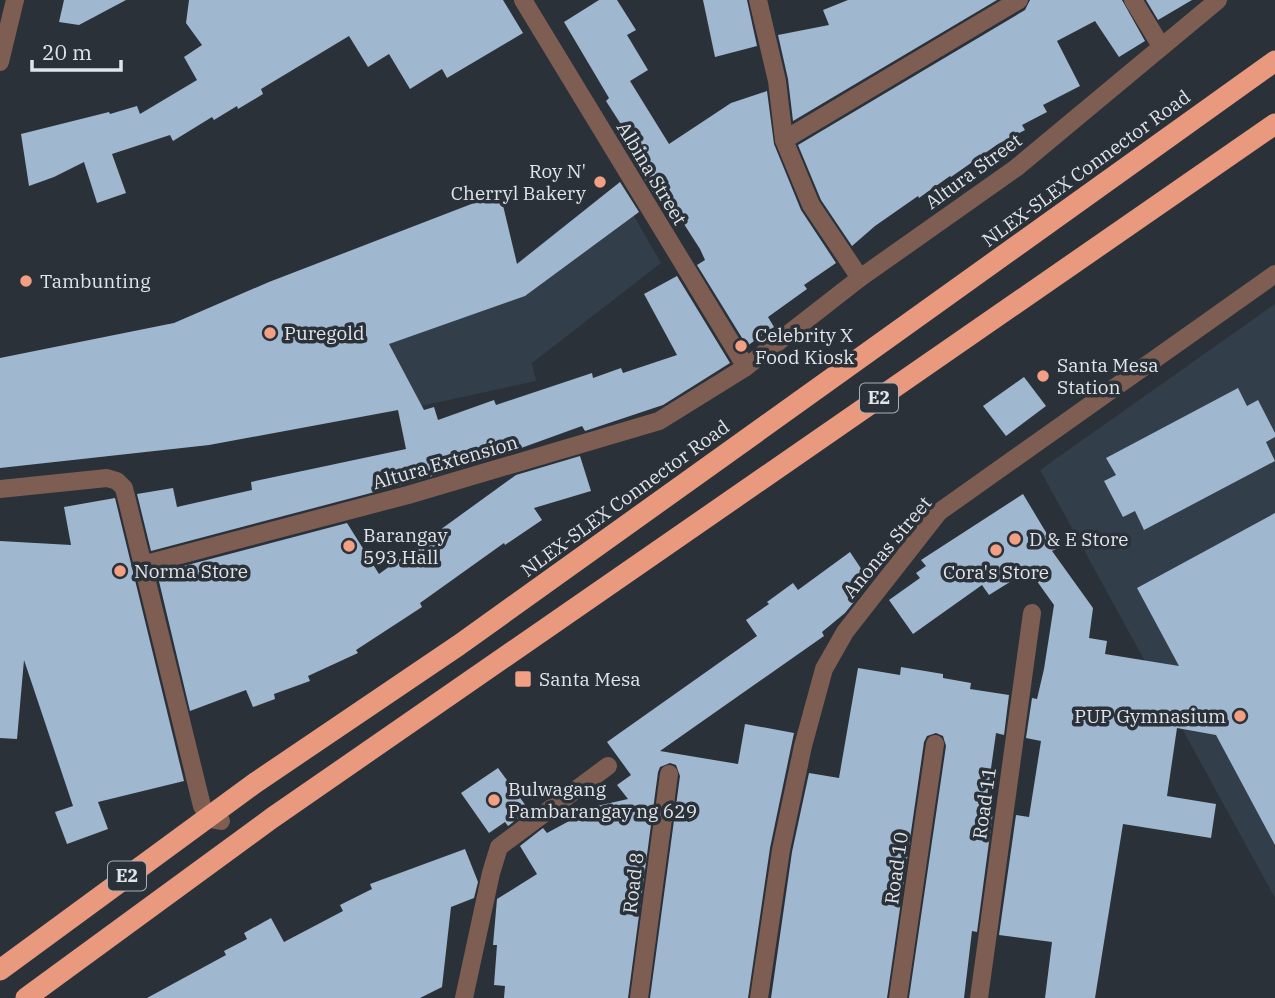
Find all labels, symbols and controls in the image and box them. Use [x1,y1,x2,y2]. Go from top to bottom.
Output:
scale bar [32,28,121,72]
text: 20 m [42,38,92,66]
street label: NLEX-SLEX Connector Road [977,84,1195,252]
street label: Albina Street [612,117,692,229]
street label: Altura Street [920,128,1026,214]
place label: Roy N' Cherryl Bakery [451,159,587,205]
marker: Roy N' Cherryl Bakery [592,174,608,190]
place label: Tambunting [40,269,151,293]
marker: Tambunting [18,273,34,289]
place label: Puregold [284,321,364,345]
place label: Celebrity X Food Kiosk [755,323,854,369]
marker: Puregold [262,325,278,341]
marker: Celebrity X Food Kiosk [733,338,749,354]
place label: Santa Mesa Station [1057,353,1159,399]
marker: Santa Mesa Station [1035,368,1051,384]
road number: E2 [860,384,898,412]
street label: NLEX-SLEX Connector Road [516,414,734,582]
street label: Altura Extension [370,430,520,494]
street label: Anonas Street [837,491,937,603]
place label: Barangay 593 Hall [363,523,448,569]
place label: D & E Store [1029,527,1129,551]
marker: D & E Store [1007,531,1023,547]
marker: Barangay 593 Hall [341,538,357,554]
marker: Cora's Store [988,542,1004,558]
place label: Norma Store [134,559,248,583]
place label: Cora's Store [943,560,1049,584]
marker: Norma Store [112,563,128,579]
place label: Santa Mesa [539,667,641,691]
marker: Santa Mesa [513,669,533,689]
place label: PUP Gymnasium [1074,704,1226,728]
marker: PUP Gymnasium [1232,708,1248,724]
street label: Road 11 [967,765,1001,841]
place label: Bulwagang Pambarangay ng 629 [508,777,697,823]
marker: Bulwagang Pambarangay ng 629 [486,792,502,808]
street label: Road 10 [879,830,913,906]
street label: Road 8 [617,851,649,915]
road number: E2 [108,862,146,890]

